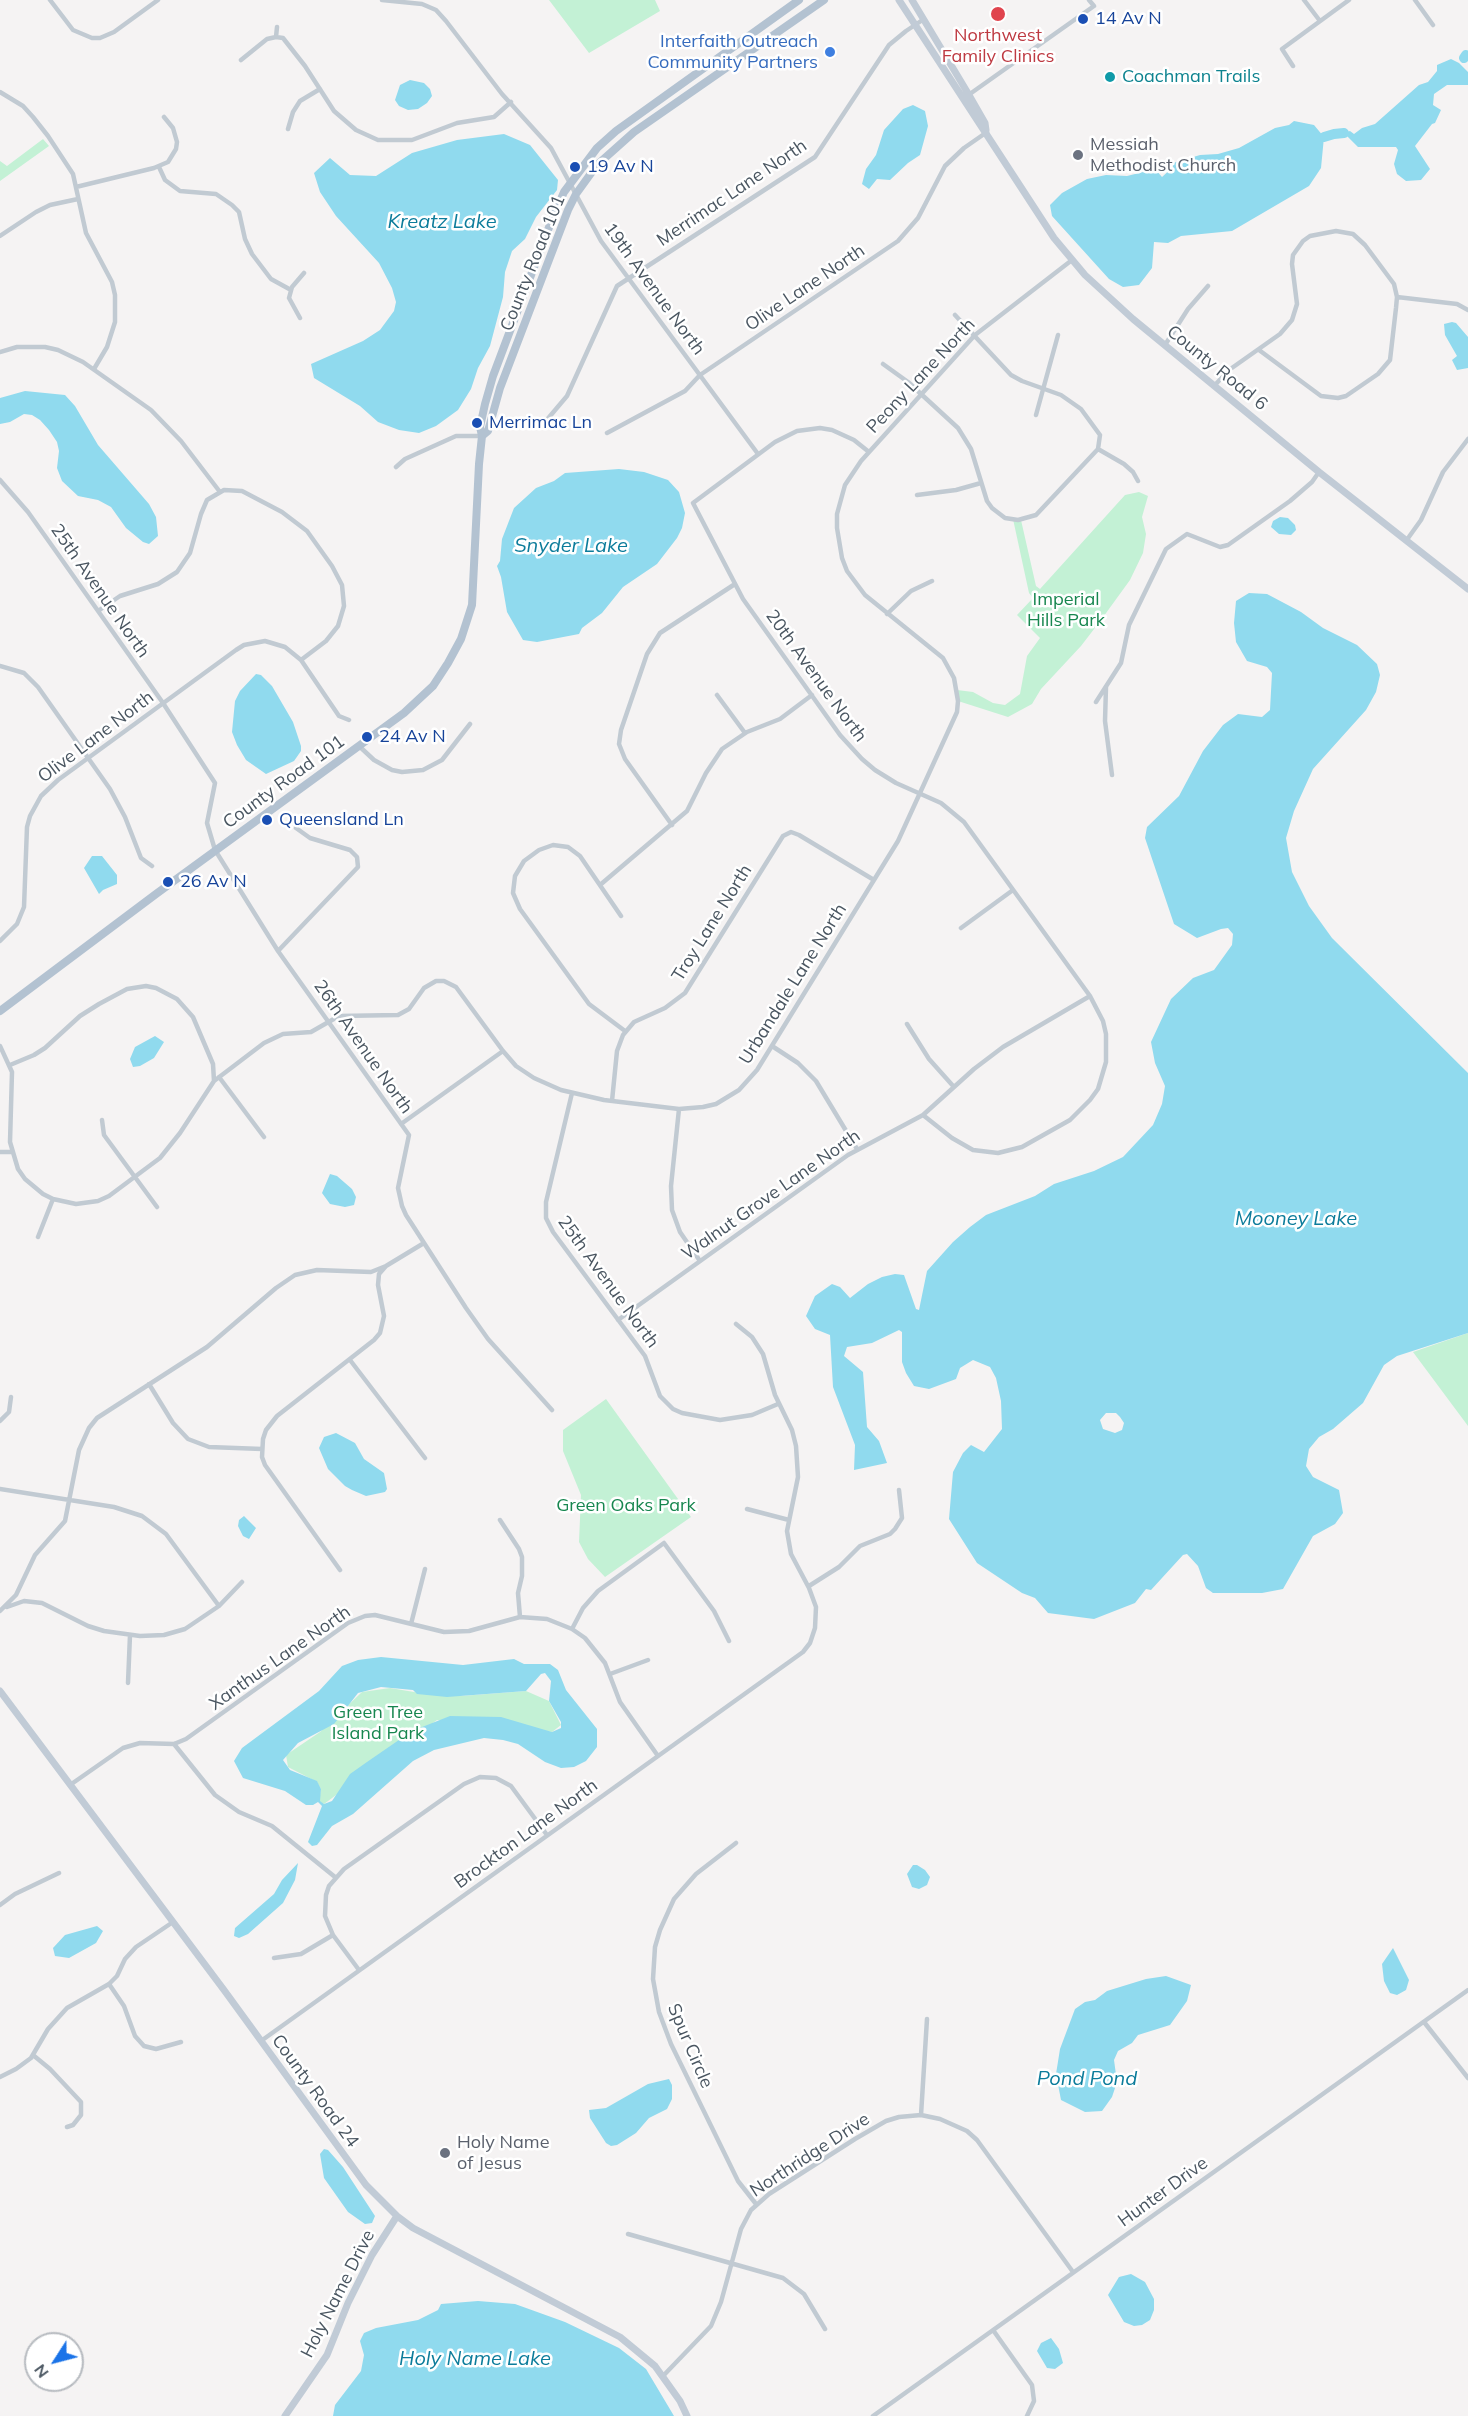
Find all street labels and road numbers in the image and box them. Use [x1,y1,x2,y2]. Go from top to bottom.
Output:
street label: Merrimac Lane North [653,135,811,251]
street label: County Road 101 [496,192,570,334]
street label: 19th Avenue North [599,219,709,359]
street label: Olive Lane North [741,240,869,336]
street label: Peony Lane North [862,314,980,438]
street label: County Road 6 [1162,321,1272,415]
street label: 25th Avenue North [46,520,154,662]
street label: 20th Avenue North [761,606,871,746]
street label: Olive Lane North [34,686,158,788]
street label: County Road 101 [219,731,349,833]
street label: Troy Lane North [667,861,757,985]
street label: Urbandale Lane North [735,900,851,1068]
street label: 26th Avenue North [309,976,417,1118]
street label: Walnut Grove Lane North [678,1125,864,1265]
street label: 25th Avenue North [553,1212,663,1352]
street label: Xanthus Lane North [205,1601,355,1715]
street label: Brockton Lane North [450,1775,602,1893]
street label: Spur Circle [663,2001,717,2091]
street label: County Road 24 [267,2030,363,2152]
street label: Northridge Drive [746,2108,874,2202]
street label: Hunter Drive [1114,2152,1212,2232]
street label: Holy Name Drive [296,2226,380,2362]

